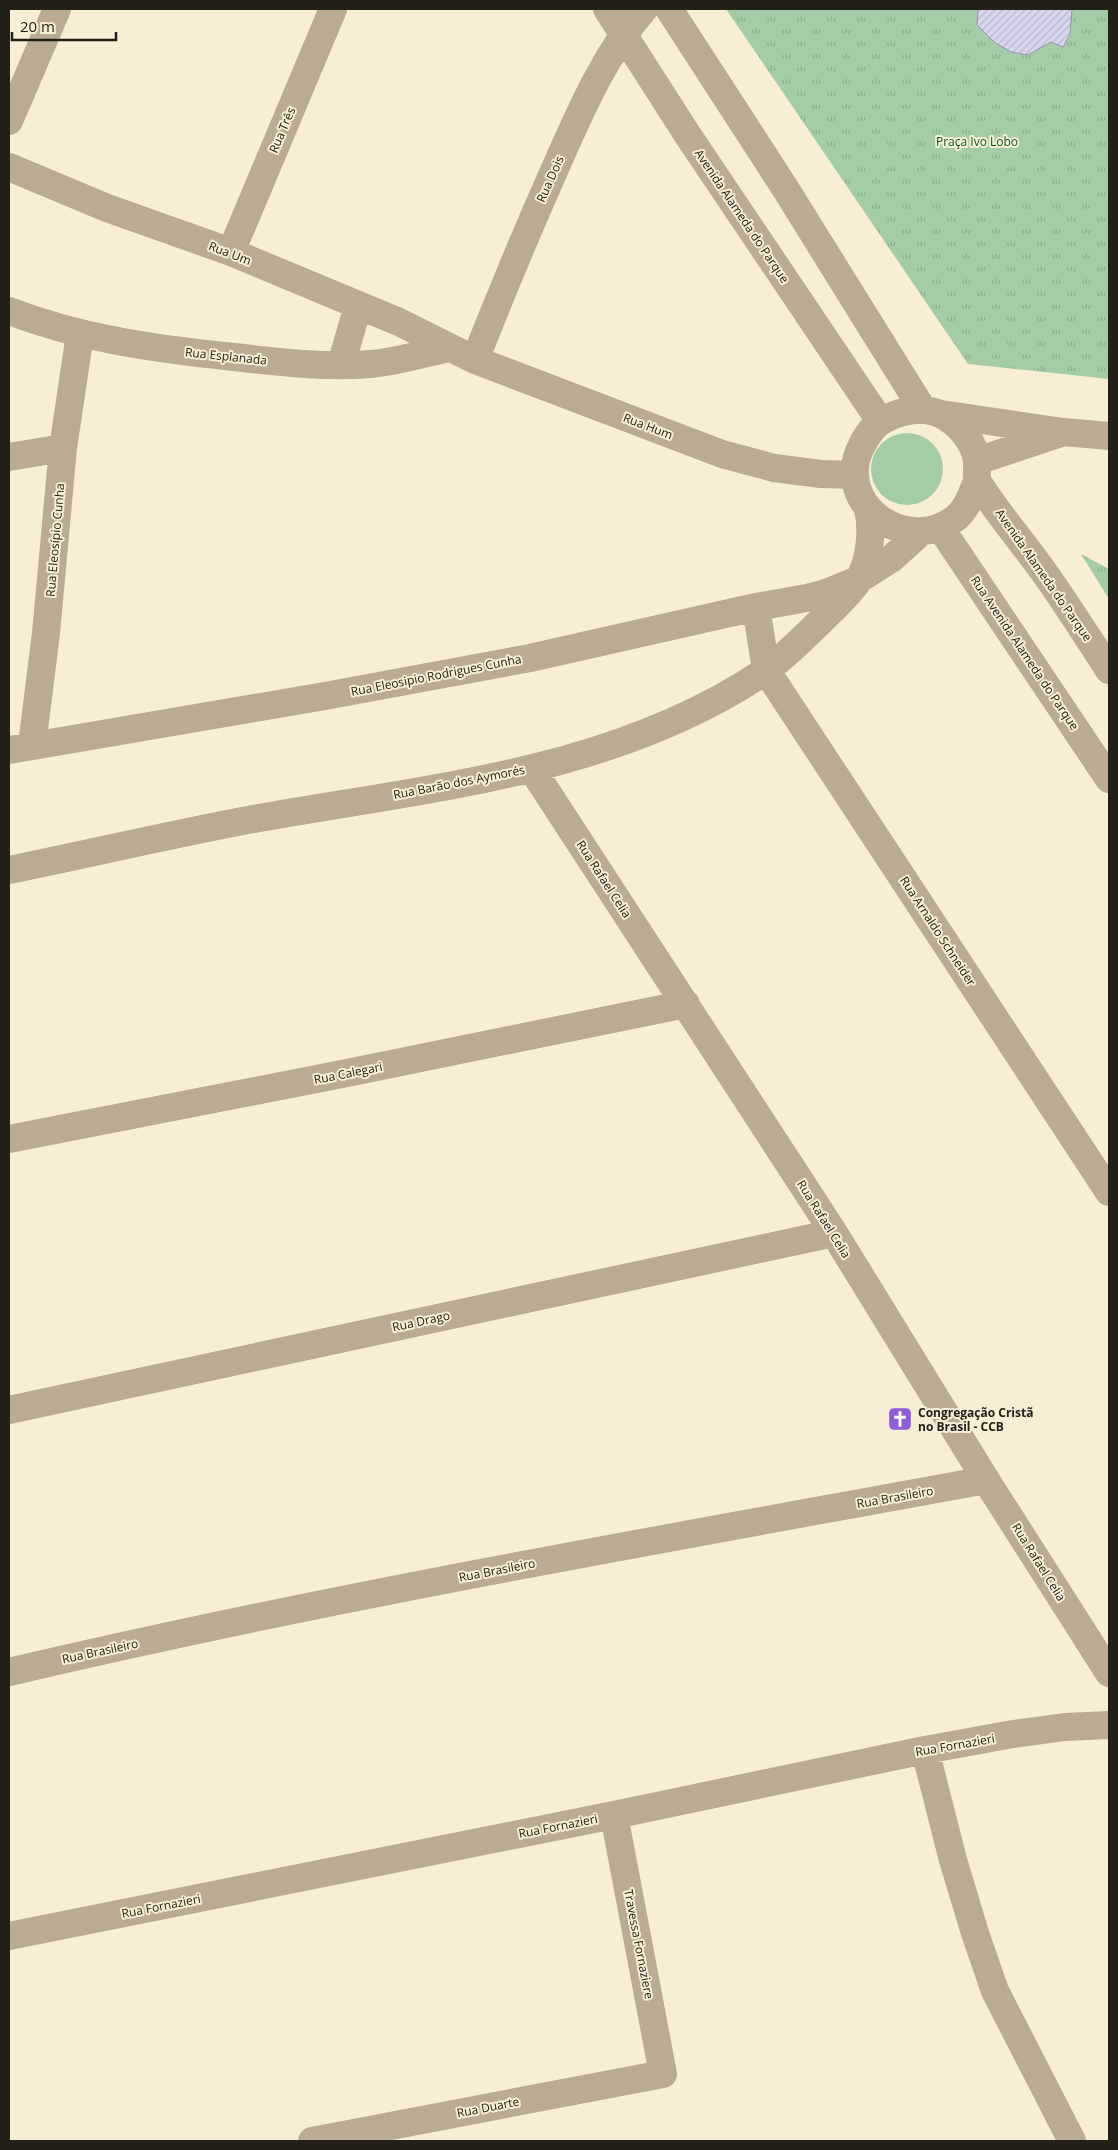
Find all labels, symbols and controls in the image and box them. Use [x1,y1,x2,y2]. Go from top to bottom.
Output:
scale bar [12,10,116,42]
text: 20 m [20,16,55,36]
street label: Rua Três [265,104,299,156]
park label: Praça Ivo Lobo [936,133,1018,150]
street label: Avenida Alameda do Parque [691,146,793,286]
street label: Rua Dois [532,153,568,205]
street label: Rua Um [206,237,254,269]
street label: Rua Esplanada [184,343,268,369]
street label: Rua Hum [621,409,675,443]
street label: Rua Eleosípio Cunha [42,482,68,598]
street label: Avenida Alameda do Parque [992,505,1096,645]
street label: Rua Avenida Alameda do Parque [967,573,1083,734]
street label: Rua Eleosipio Rodrigues Cunha [349,650,523,700]
street label: Rua Barão dos Aymorés [392,761,526,803]
street label: Rua Rafael Celia [573,837,635,921]
street label: Rua Arnaldo Schneider [896,873,980,989]
street label: Rua Calegari [312,1058,384,1088]
street label: Rua Rafael Celia [793,1177,855,1261]
street label: Rua Drago [391,1307,451,1335]
place label: Congregação Cristã no Brasil - CCB [918,1404,1033,1435]
church icon: Congregação Cristã no Brasil - CCB [887,1406,913,1432]
street label: Rua Brasileiro [855,1482,935,1512]
street label: Rua Rafael Celia [1008,1520,1070,1604]
street label: Rua Brasileiro [457,1554,537,1586]
street label: Rua Brasileiro [60,1635,140,1667]
street label: Rua Fornazieri [914,1730,996,1760]
street label: Rua Fornazieri [517,1810,599,1842]
street label: Travessa Fornaziere [620,1888,658,2001]
street label: Rua Fornazieri [120,1890,202,1922]
street label: Rua Duarte [455,2093,521,2121]

